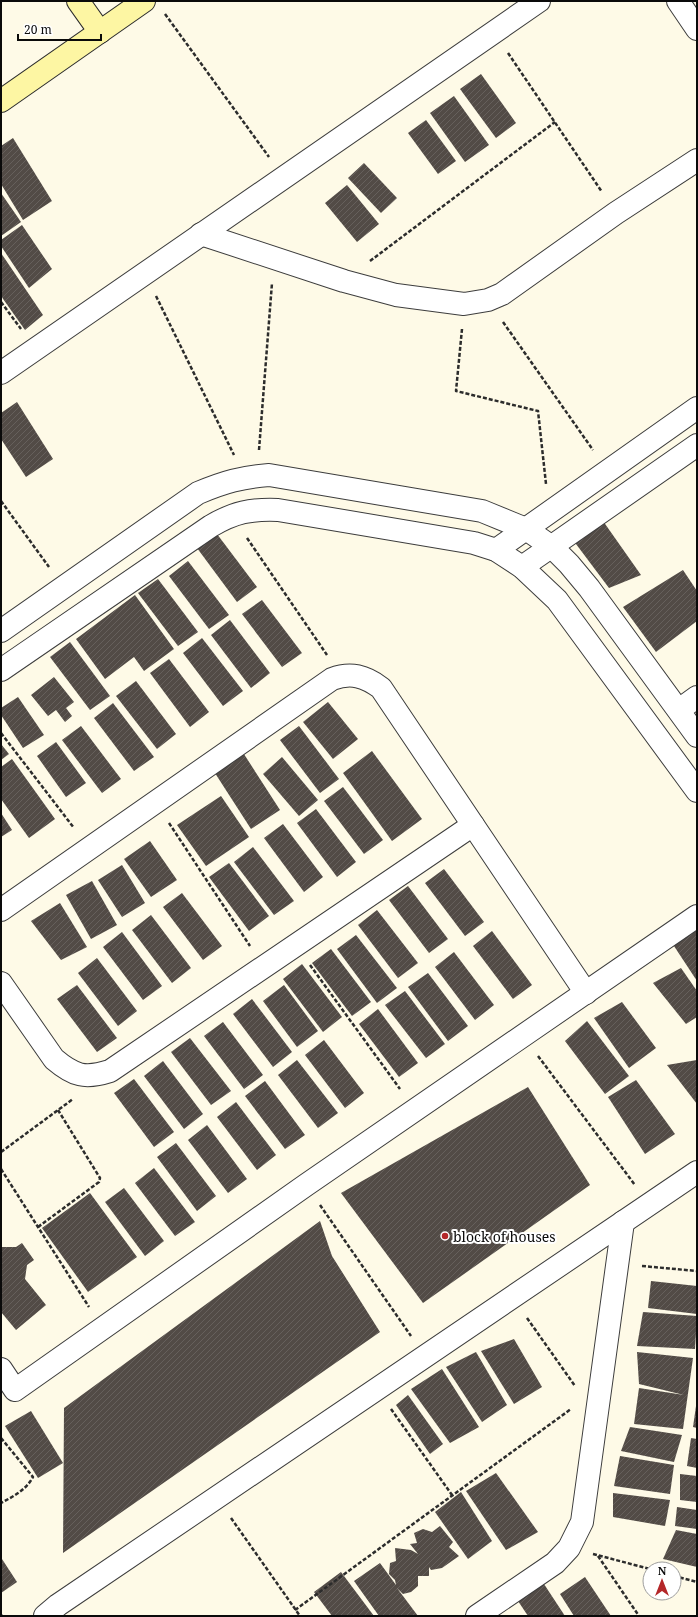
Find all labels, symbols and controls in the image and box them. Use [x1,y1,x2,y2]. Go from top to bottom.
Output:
scale bar [18,16,101,42]
text: 20 m [24,21,52,38]
place label: block of houses [453,1227,556,1246]
marker: block of houses [440,1231,450,1241]
north arrow [642,1561,682,1601]
text: N [658,1563,667,1578]

